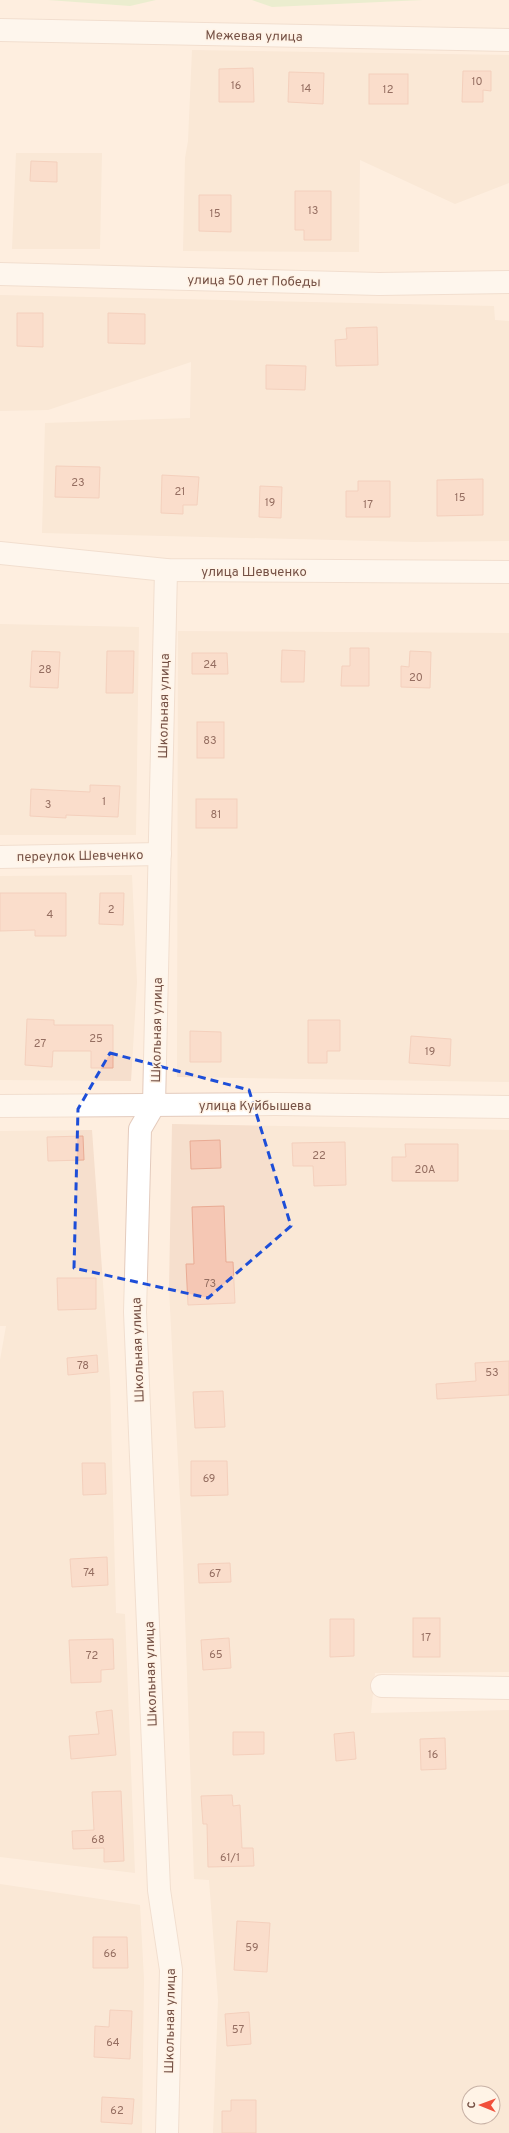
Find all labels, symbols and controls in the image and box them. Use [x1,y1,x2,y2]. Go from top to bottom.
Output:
street label: Межевая улица [205,28,303,46]
house number: 10 [471,75,483,89]
house number: 16 [231,79,241,93]
house number: 14 [301,82,312,96]
house number: 12 [383,83,393,97]
house number: 13 [308,204,318,218]
house number: 15 [210,207,221,221]
street label: улица 50 лет Победы [187,273,321,291]
house number: 23 [71,476,85,490]
house number: 21 [175,485,185,499]
house number: 15 [455,491,466,505]
house number: 19 [265,496,275,510]
house number: 17 [363,498,373,512]
street label: улица Шевченко [201,565,307,581]
street label: Школьная улица [156,653,174,759]
house number: 24 [203,658,217,672]
house number: 28 [38,663,52,677]
house number: 20 [409,671,423,685]
house number: 83 [203,734,217,748]
house number: 1 [102,795,106,809]
house number: 3 [45,798,51,812]
house number: 81 [211,808,221,822]
street label: переулок Шевченко [17,848,143,866]
house number: 2 [108,903,114,917]
house number: 4 [47,908,54,922]
street label: Школьная улица [149,977,167,1083]
house number: 25 [89,1032,103,1046]
house number: 27 [34,1037,46,1051]
house number: 19 [425,1045,435,1059]
street label: улица Куйбышева [199,1099,311,1115]
house number: 22 [312,1149,326,1163]
house number: 20А [415,1163,435,1177]
house number: 73 [204,1277,216,1291]
street label: Школьная улица [129,1297,149,1403]
house number: 78 [77,1359,89,1373]
house number: 53 [485,1366,499,1380]
house number: 69 [203,1472,215,1486]
house number: 74 [83,1566,95,1580]
house number: 67 [209,1567,221,1581]
street label: Школьная улица [142,1621,162,1727]
house number: 17 [421,1631,431,1645]
house number: 65 [209,1648,223,1662]
house number: 72 [86,1649,98,1663]
house number: 16 [428,1748,438,1762]
house number: 68 [91,1833,105,1847]
house number: 61/1 [220,1851,240,1865]
house number: 59 [245,1941,259,1955]
house number: 66 [103,1947,117,1961]
street label: Школьная улица [162,1968,180,2074]
house number: 57 [232,2023,244,2037]
house number: 64 [106,2036,120,2050]
north arrow [461,2085,501,2125]
text: С [465,2101,479,2108]
house number: 62 [110,2104,124,2118]

